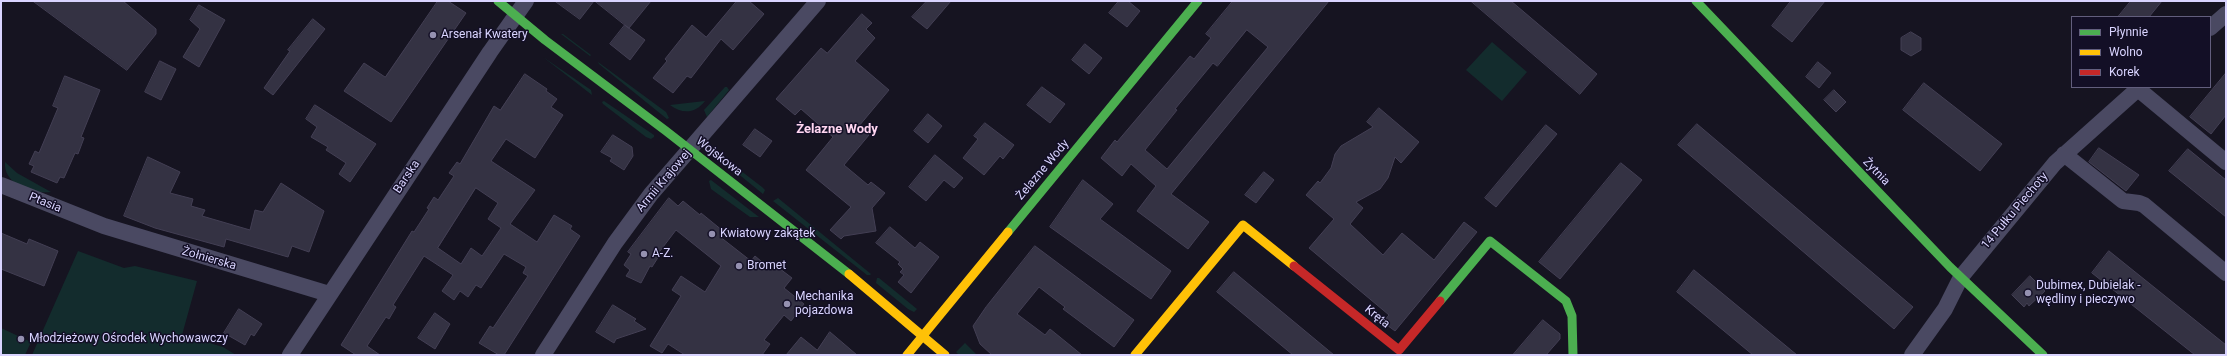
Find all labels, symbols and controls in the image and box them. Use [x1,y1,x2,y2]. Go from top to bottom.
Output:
legend [2071,16,2211,88]
text: Płynnie [2109,25,2148,39]
place label: Arsenał Kwatery [441,28,528,42]
marker: Arsenał Kwatery [428,30,438,40]
text: Wolno [2109,45,2143,59]
text: Korek [2109,65,2140,79]
district label: Żelazne Wody [796,122,878,138]
street label: Wojskowa [693,134,745,180]
street label: Żelazne Wody [1014,137,1072,203]
street label: Armii Krajowej [634,147,694,215]
street label: Żytnia [1859,155,1893,189]
street label: Barska [391,158,423,196]
street label: 14 Pułku Piechoty [1979,170,2051,252]
street label: Ptasia [27,190,63,216]
place label: Kwiatowy zakątek [720,227,815,241]
marker: Kwiatowy zakątek [707,229,717,239]
street label: Żołnierska [180,244,238,274]
place label: A-Z. [652,247,673,261]
marker: A-Z. [639,249,649,259]
place label: Bromet [747,259,786,273]
marker: Bromet [734,261,744,271]
place label: Dubimex, Dubielak - wędliny i pieczywo [2036,279,2141,307]
marker: Dubimex, Dubielak - wędliny i pieczywo [2023,288,2033,298]
place label: Mechanika pojazdowa [795,290,853,318]
marker: Mechanika pojazdowa [782,299,792,309]
street label: Kręta [1361,302,1393,332]
place label: Młodzieżowy Ośrodek Wychowawczy [29,332,228,346]
marker: Młodzieżowy Ośrodek Wychowawczy [16,334,26,344]

